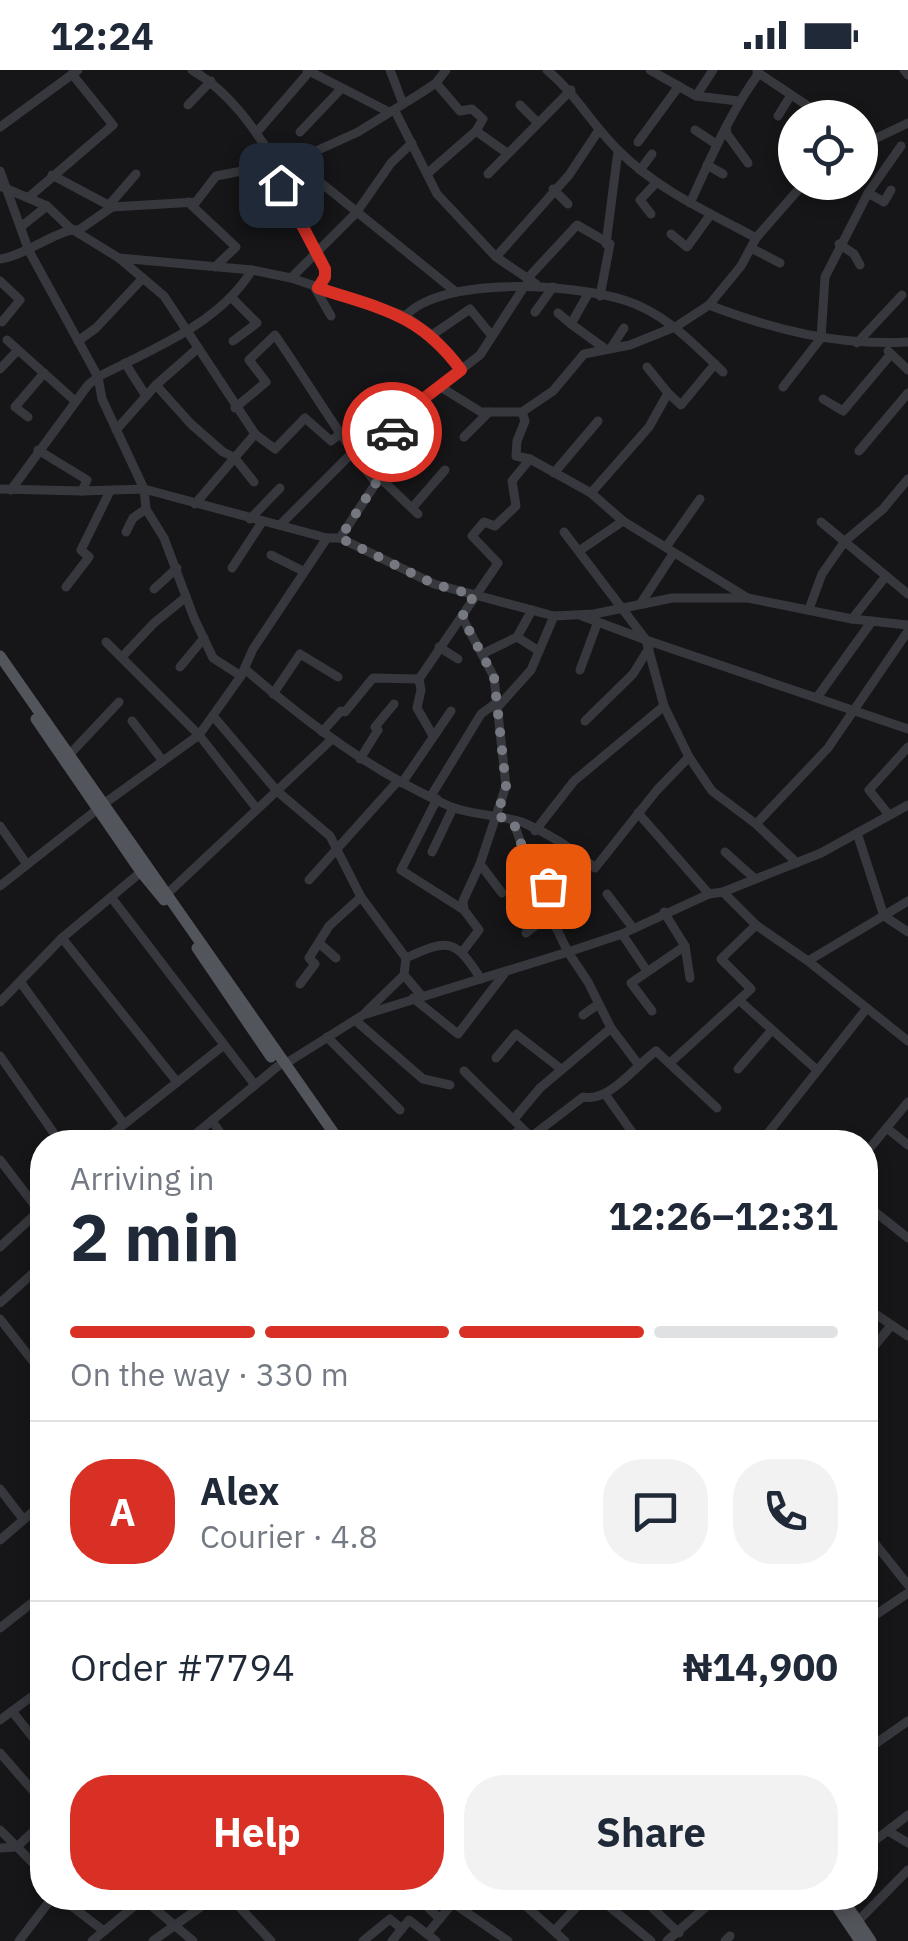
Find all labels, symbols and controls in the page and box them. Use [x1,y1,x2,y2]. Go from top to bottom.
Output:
text: 12:24 [50,11,154,60]
map controls [778,100,878,200]
button: locate [778,100,878,200]
pin [239,143,324,228]
icon: home [254,158,309,213]
courier [342,382,442,482]
icon: car [365,405,420,460]
pin [506,844,591,929]
icon: bag [521,859,576,914]
text: Arriving in [70,1157,215,1199]
text: 12:26–12:31 [608,1191,838,1240]
text: 2 min [70,1194,240,1279]
text: On the way · 330 m [70,1353,349,1395]
button: chat [603,1459,708,1564]
button: phone [733,1459,838,1564]
text: Alex [200,1466,280,1515]
text: A [109,1487,136,1536]
text: Courier · 4.8 [200,1515,378,1557]
text: Order #7794 [70,1642,295,1691]
text: ₦14,900 [683,1642,838,1691]
button: Help [70,1775,444,1890]
button: Share [464,1775,838,1890]

